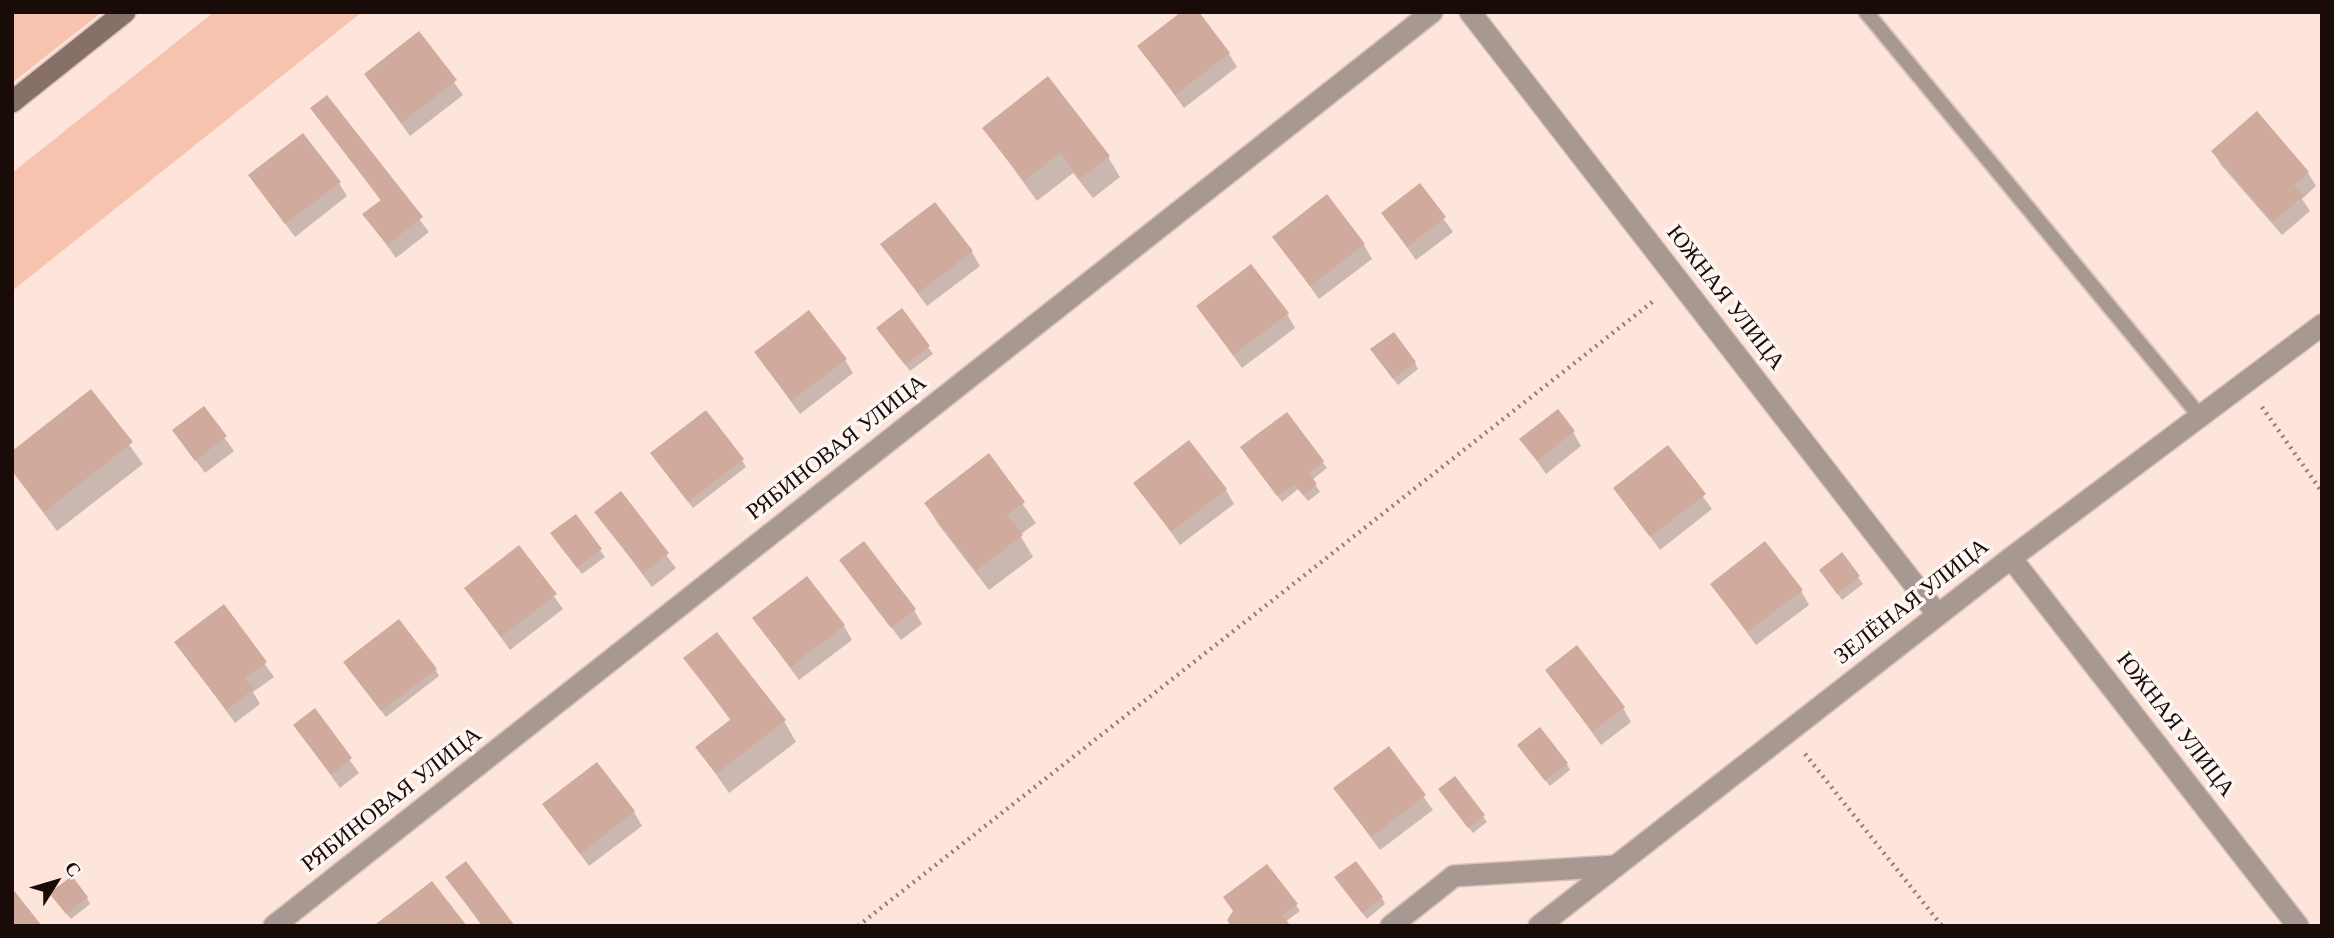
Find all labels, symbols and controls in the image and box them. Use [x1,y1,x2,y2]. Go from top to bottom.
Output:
street label: ЮЖНАЯ УЛИЦА [1660,220,1790,376]
street label: РЯБИНОВАЯ УЛИЦА [742,369,932,527]
street label: ЗЕЛЁНАЯ УЛИЦА [1829,533,1995,671]
street label: ЮЖНАЯ УЛИЦА [2110,647,2240,803]
street label: РЯБИНОВАЯ УЛИЦА [297,721,487,879]
north arrow [21,847,91,917]
text: С [61,857,86,881]

